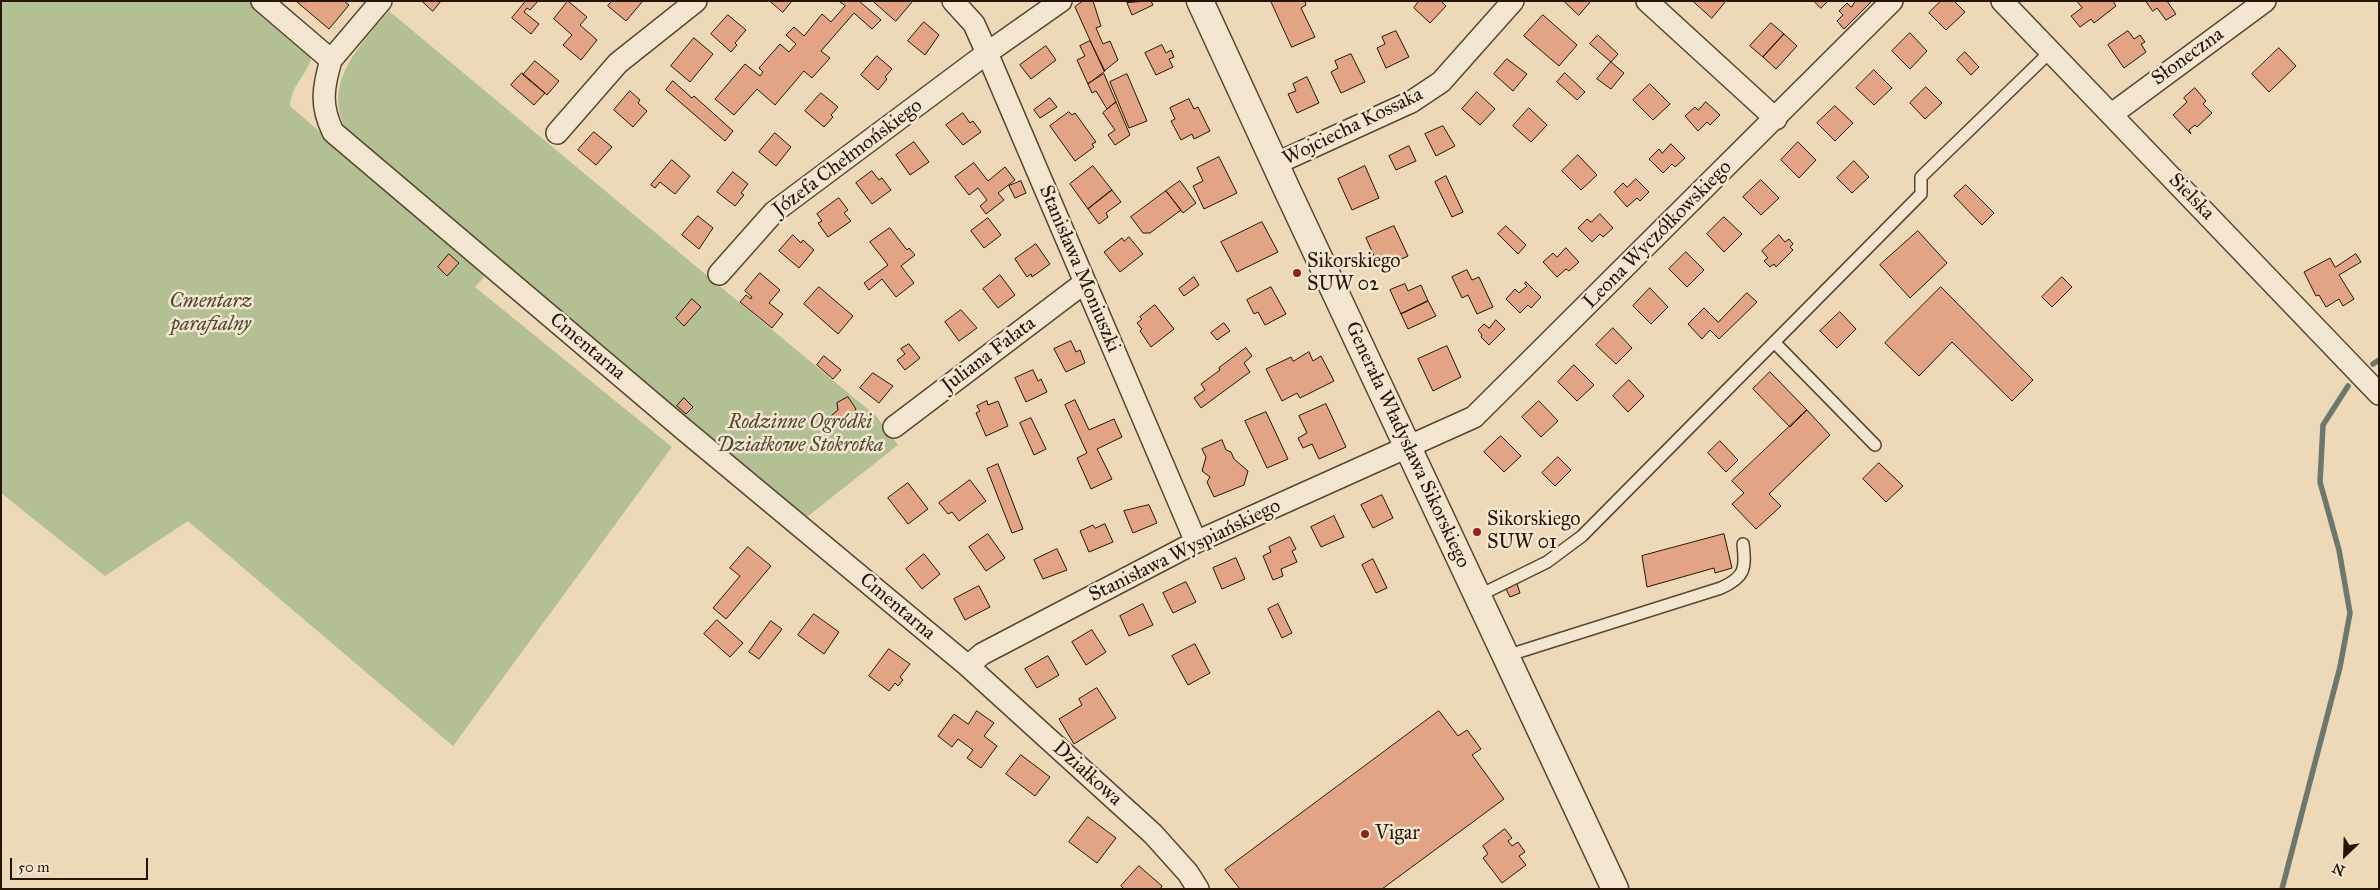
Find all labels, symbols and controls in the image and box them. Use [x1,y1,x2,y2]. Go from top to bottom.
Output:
street label: Słoneczna [2147,23,2229,91]
street label: Wojciecha Kossaka [1279,83,1427,171]
street label: Józefa Chełmońskiego [768,94,928,222]
street label: Leona Wyczółkowskiego [1579,156,1737,314]
street label: Sielska [2163,169,2219,225]
street label: Stanisława Moniuszki [1033,182,1125,356]
place label: Sikorskiego SUW 02 [1307,250,1401,297]
marker: Sikorskiego SUW 02 [1291,267,1303,279]
park label: Cmentarz parafialny [170,290,252,337]
street label: Cmentarna [544,308,630,386]
street label: Juliana Fałata [937,312,1041,398]
street label: Generała Władysława Sikorskiego [1339,318,1475,572]
park label: Rodzinne Ogródki Działkowe Stokrotka [716,411,884,458]
street label: Stanisława Wyspiańskiego [1085,494,1285,608]
place label: Sikorskiego SUW 01 [1487,508,1581,555]
marker: Sikorskiego SUW 01 [1471,526,1483,538]
street label: Cmentarna [854,568,940,646]
street label: Działkowa [1047,737,1127,811]
place label: Vigar [1375,822,1420,846]
marker: Vigar [1359,828,1371,840]
north arrow [2320,830,2370,880]
scale bar [12,848,150,880]
text: 50 m [18,858,50,876]
text: N [2330,859,2348,879]

